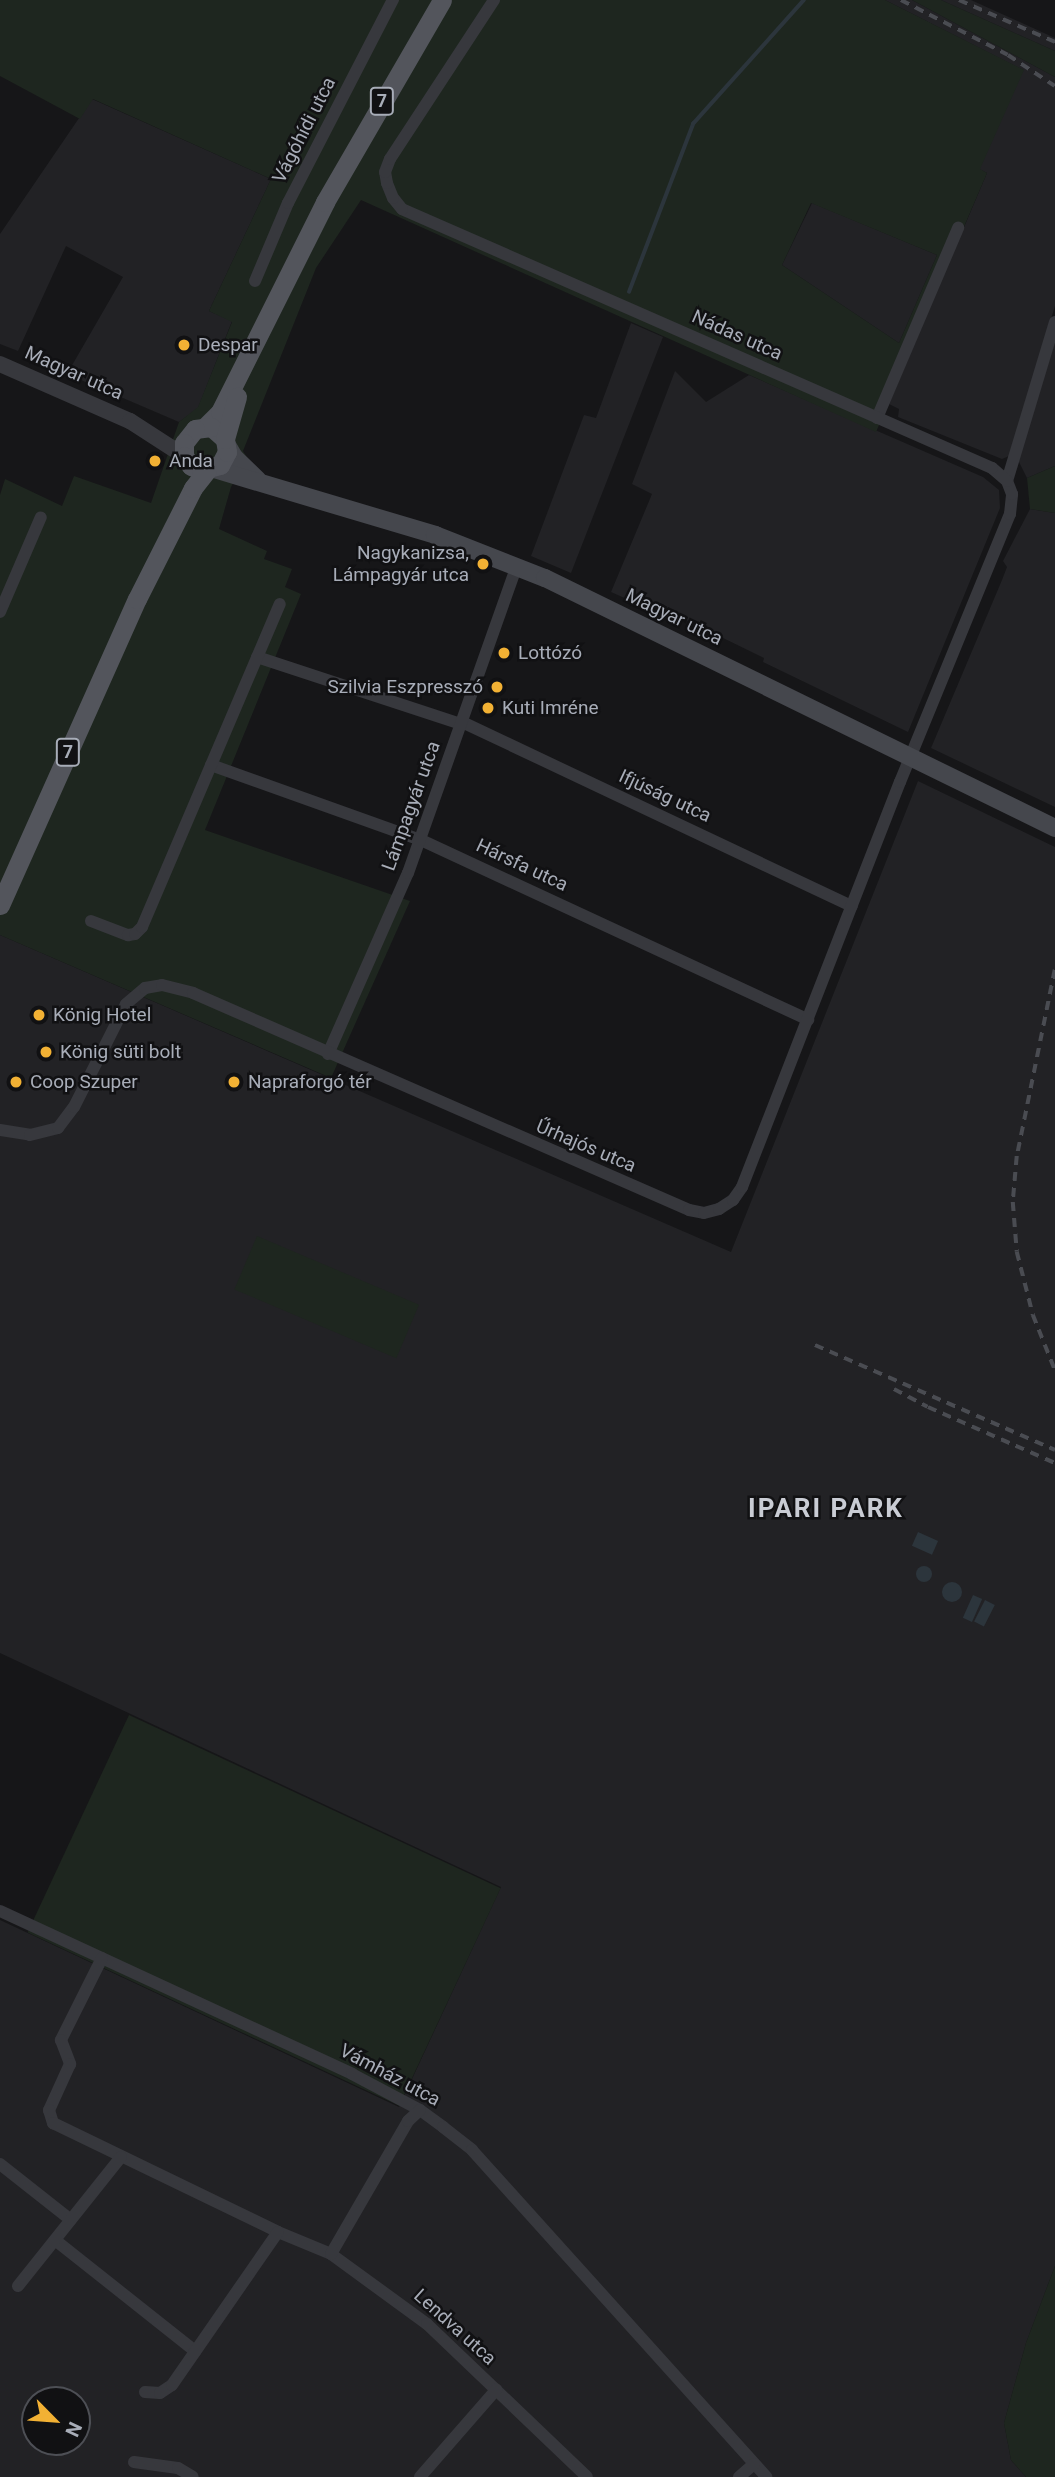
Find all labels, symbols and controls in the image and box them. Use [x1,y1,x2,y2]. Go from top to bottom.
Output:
street label: Vágóhídi utca [268,73,340,187]
road number: 7 [370,86,394,116]
street label: Nádas utca [688,305,786,365]
place label: Despar [198,334,258,356]
marker: Despar [176,337,192,353]
street label: Magyar utca [21,341,127,405]
place label: Anda [169,450,213,472]
marker: Anda [147,453,163,469]
place label: Nagykanizsa, Lámpagyár utca [333,542,469,586]
marker: Nagykanizsa, Lámpagyár utca [475,556,491,572]
street label: Magyar utca [622,584,726,650]
place label: Lottózó [518,642,582,664]
marker: Lottózó [496,645,512,661]
place label: Szilvia Eszpresszó [327,676,483,698]
marker: Szilvia Eszpresszó [489,679,505,695]
place label: Kuti Imréne [502,697,598,719]
marker: Kuti Imréne [480,700,496,716]
road number: 7 [56,738,80,766]
street label: Lámpagyár utca [377,738,445,874]
street label: Ifjúság utca [615,765,715,827]
street label: Hársfa utca [472,834,572,896]
place label: König Hotel [53,1004,151,1026]
marker: König Hotel [31,1007,47,1023]
place label: König süti bolt [60,1041,181,1063]
marker: König süti bolt [38,1044,54,1060]
place label: Coop Szuper [30,1071,138,1093]
place label: Napraforgó tér [248,1071,372,1093]
marker: Coop Szuper [8,1074,24,1090]
marker: Napraforgó tér [226,1074,242,1090]
street label: Űrhajós utca [533,1115,639,1177]
district label: IPARI PARK [749,1493,903,1525]
street label: Vámház utca [336,2039,444,2111]
street label: Lendva utca [409,2284,501,2370]
north arrow [21,2386,91,2456]
text: N [60,2418,87,2440]

